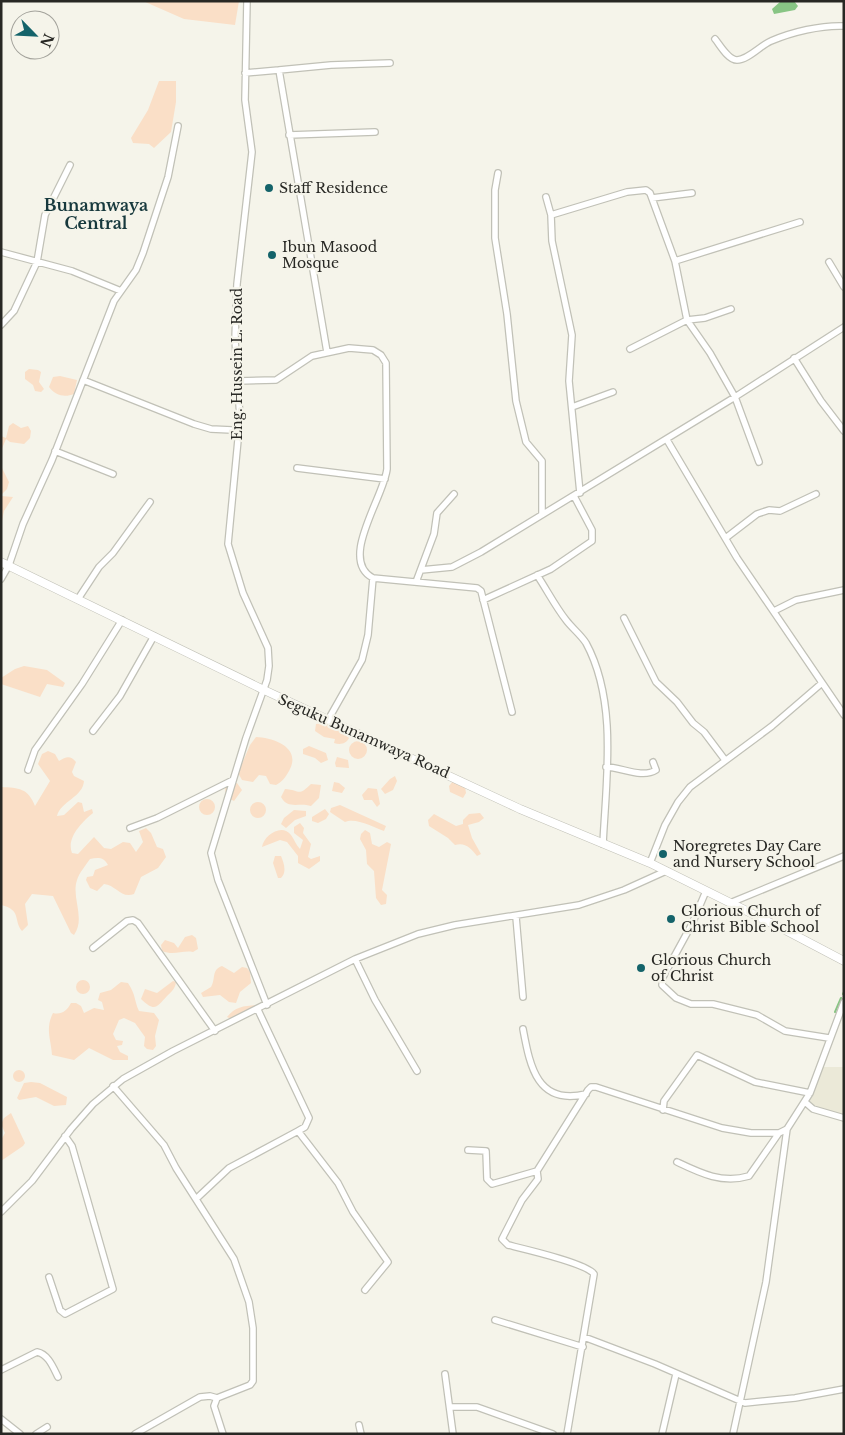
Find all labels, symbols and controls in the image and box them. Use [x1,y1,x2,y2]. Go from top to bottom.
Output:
north arrow [10,10,60,60]
text: N [36,31,58,50]
place label: Staff Residence [279,179,388,197]
marker: Staff Residence [263,182,275,194]
district label: Bunamwaya Central [44,195,148,233]
place label: Ibun Masood Mosque [282,238,378,272]
marker: Ibun Masood Mosque [266,249,278,261]
street label: Eng. Hussein L. Road [228,287,246,440]
street label: Seguku Bunamwaya Road [275,690,453,782]
place label: Noregretes Day Care and Nursery School [673,837,821,871]
marker: Noregretes Day Care and Nursery School [657,848,669,860]
place label: Glorious Church of Christ Bible School [681,902,822,936]
marker: Glorious Church of Christ Bible School [665,913,677,925]
place label: Glorious Church of Christ [651,951,772,985]
marker: Glorious Church of Christ [635,962,647,974]

